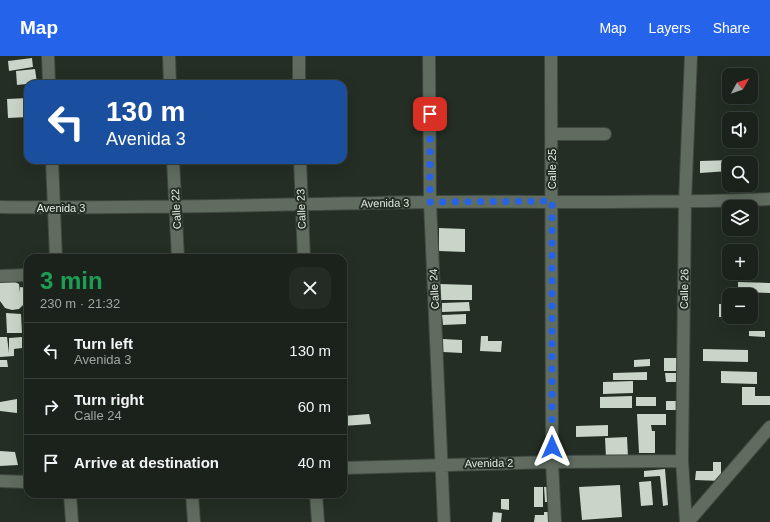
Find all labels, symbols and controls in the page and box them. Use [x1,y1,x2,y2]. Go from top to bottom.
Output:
text: Map [20,17,58,38]
text: Map [599,20,627,36]
text: Layers [649,20,691,36]
text: Share [713,20,750,36]
north arrow [722,68,758,104]
map controls [722,68,758,324]
icon: left [40,96,92,148]
text: 130 m [106,96,185,127]
pin [413,97,447,131]
icon: arrive [419,103,441,125]
button: sound [722,112,758,148]
text: Avenida 3 [106,129,186,149]
street label: Calle 25 [546,149,558,189]
button: search [722,156,758,192]
street label: Calle 22 [169,189,183,229]
street label: Calle 23 [294,189,308,229]
street label: Avenida 3 [361,197,409,209]
button: layers [722,200,758,236]
street label: Avenida 3 [37,202,85,214]
button: + [722,244,758,280]
text: 3 min [40,267,103,294]
button: close [289,267,331,309]
street label: Calle 24 [427,269,441,309]
street label: Calle 26 [678,269,690,309]
button: − [722,288,758,324]
text: 230 m · 21:32 [40,296,120,311]
text: Turn left [74,335,133,352]
icon: left [40,340,62,362]
text: 130 m [289,342,331,359]
text: Avenida 3 [74,352,132,367]
text: Turn right [74,391,144,408]
icon: right [40,396,62,418]
text: 60 m [298,398,331,415]
text: Calle 24 [74,408,122,423]
position arrow [531,426,573,468]
icon: arrive [40,452,62,474]
text: Arrive at destination [74,454,219,471]
text: 40 m [298,454,331,471]
street label: Avenida 2 [465,457,513,469]

